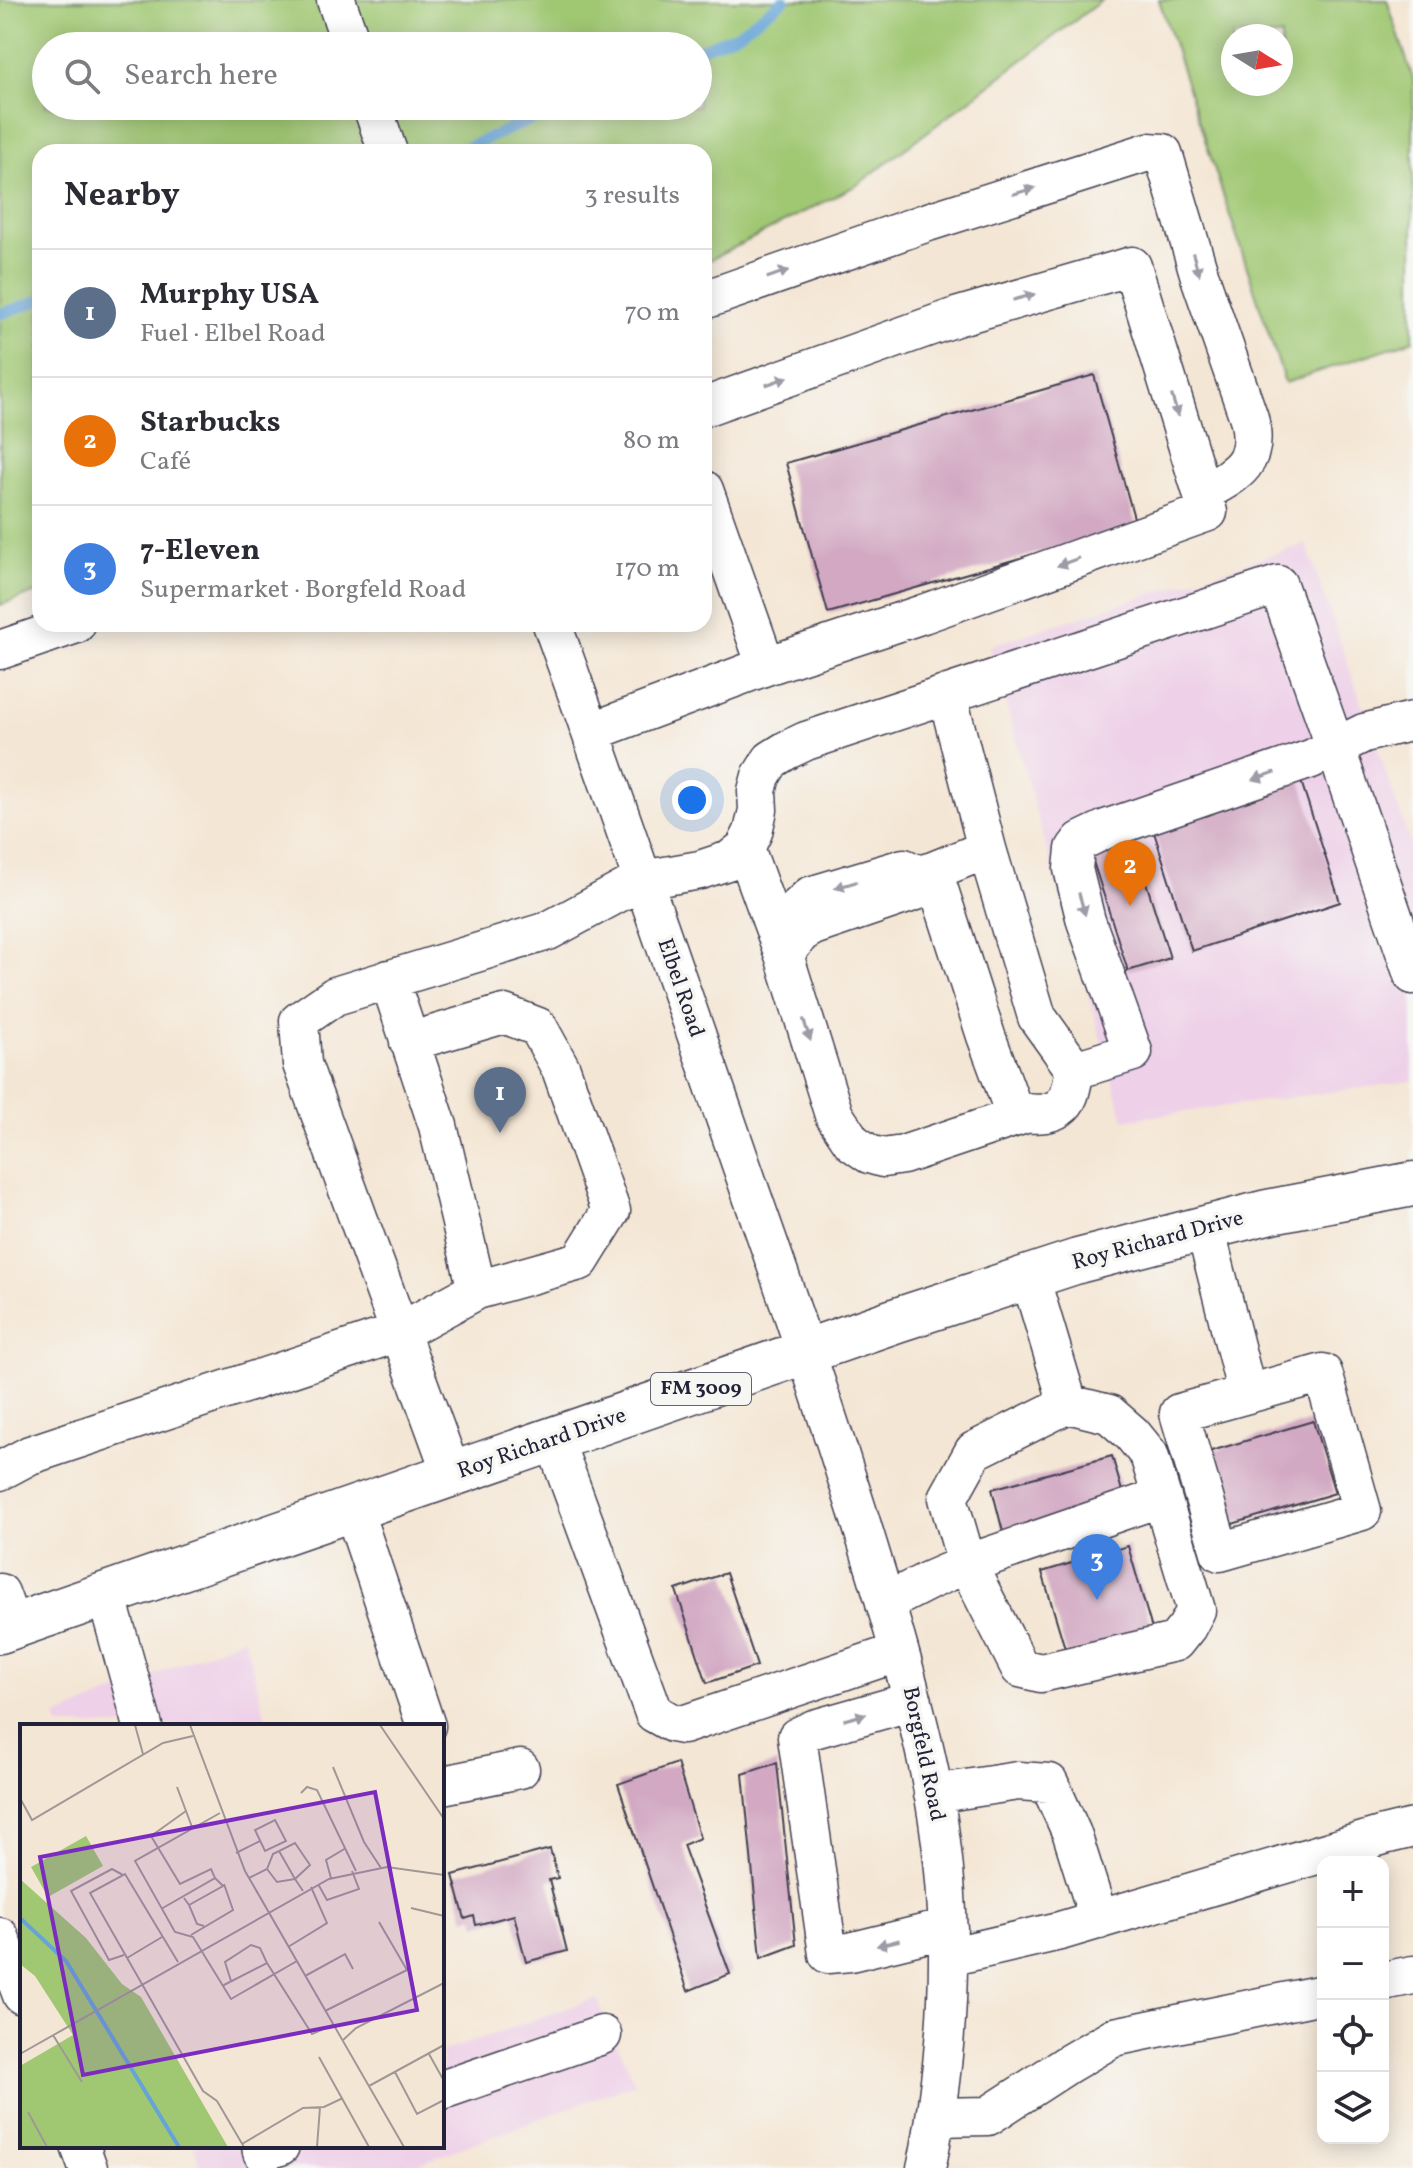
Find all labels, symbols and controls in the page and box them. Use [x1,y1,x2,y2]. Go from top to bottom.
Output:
north arrow [1221,24,1293,96]
search box [32,32,712,120]
icon: search [60,54,104,98]
text: Search here [124,55,278,97]
text: Nearby [64,173,180,220]
text: 3 results [584,178,680,214]
one-way arrow [1012,184,1036,197]
one-way arrow [1190,252,1203,276]
one-way arrow [766,267,790,279]
text: Murphy USA [140,274,319,316]
one-way arrow [1012,290,1036,303]
text: 1 [85,295,95,331]
text: 70 m [625,295,680,331]
text: Fuel · Elbel Road [140,316,326,352]
one-way arrow [766,374,790,386]
one-way arrow [1169,394,1182,418]
text: Starbucks [140,402,281,444]
text: 2 [83,423,97,459]
text: 80 m [623,423,680,459]
text: Café [140,444,191,480]
text: 7-Eleven [140,530,260,572]
text: 3 [83,551,97,587]
text: 170 m [615,551,680,587]
one-way arrow [1055,557,1079,569]
text: Supermarket · Borgfeld Road [140,572,466,608]
one-way arrow [1251,770,1275,782]
your location [672,780,712,820]
pin: 2 [1104,840,1156,906]
one-way arrow [833,879,857,892]
one-way arrow [1076,891,1088,916]
street label: Elbel Road [649,934,711,1042]
one-way arrow [801,1018,814,1042]
pin: 1 [474,1067,526,1133]
street label: Roy Richard Drive [1069,1203,1247,1279]
road number: FM 3009 [651,1373,751,1405]
street label: Roy Richard Drive [454,1401,630,1487]
pin: 3 [1071,1534,1123,1600]
street label: Borgfeld Road [894,1684,952,1824]
one-way arrow [842,1711,867,1723]
inset map [20,1724,444,2148]
map controls [1317,1856,1389,2144]
button: + [1317,1856,1389,1928]
button: − [1317,1928,1389,2000]
one-way arrow [876,1937,901,1949]
button: locate [1317,2000,1389,2072]
button: layers [1317,2072,1389,2144]

